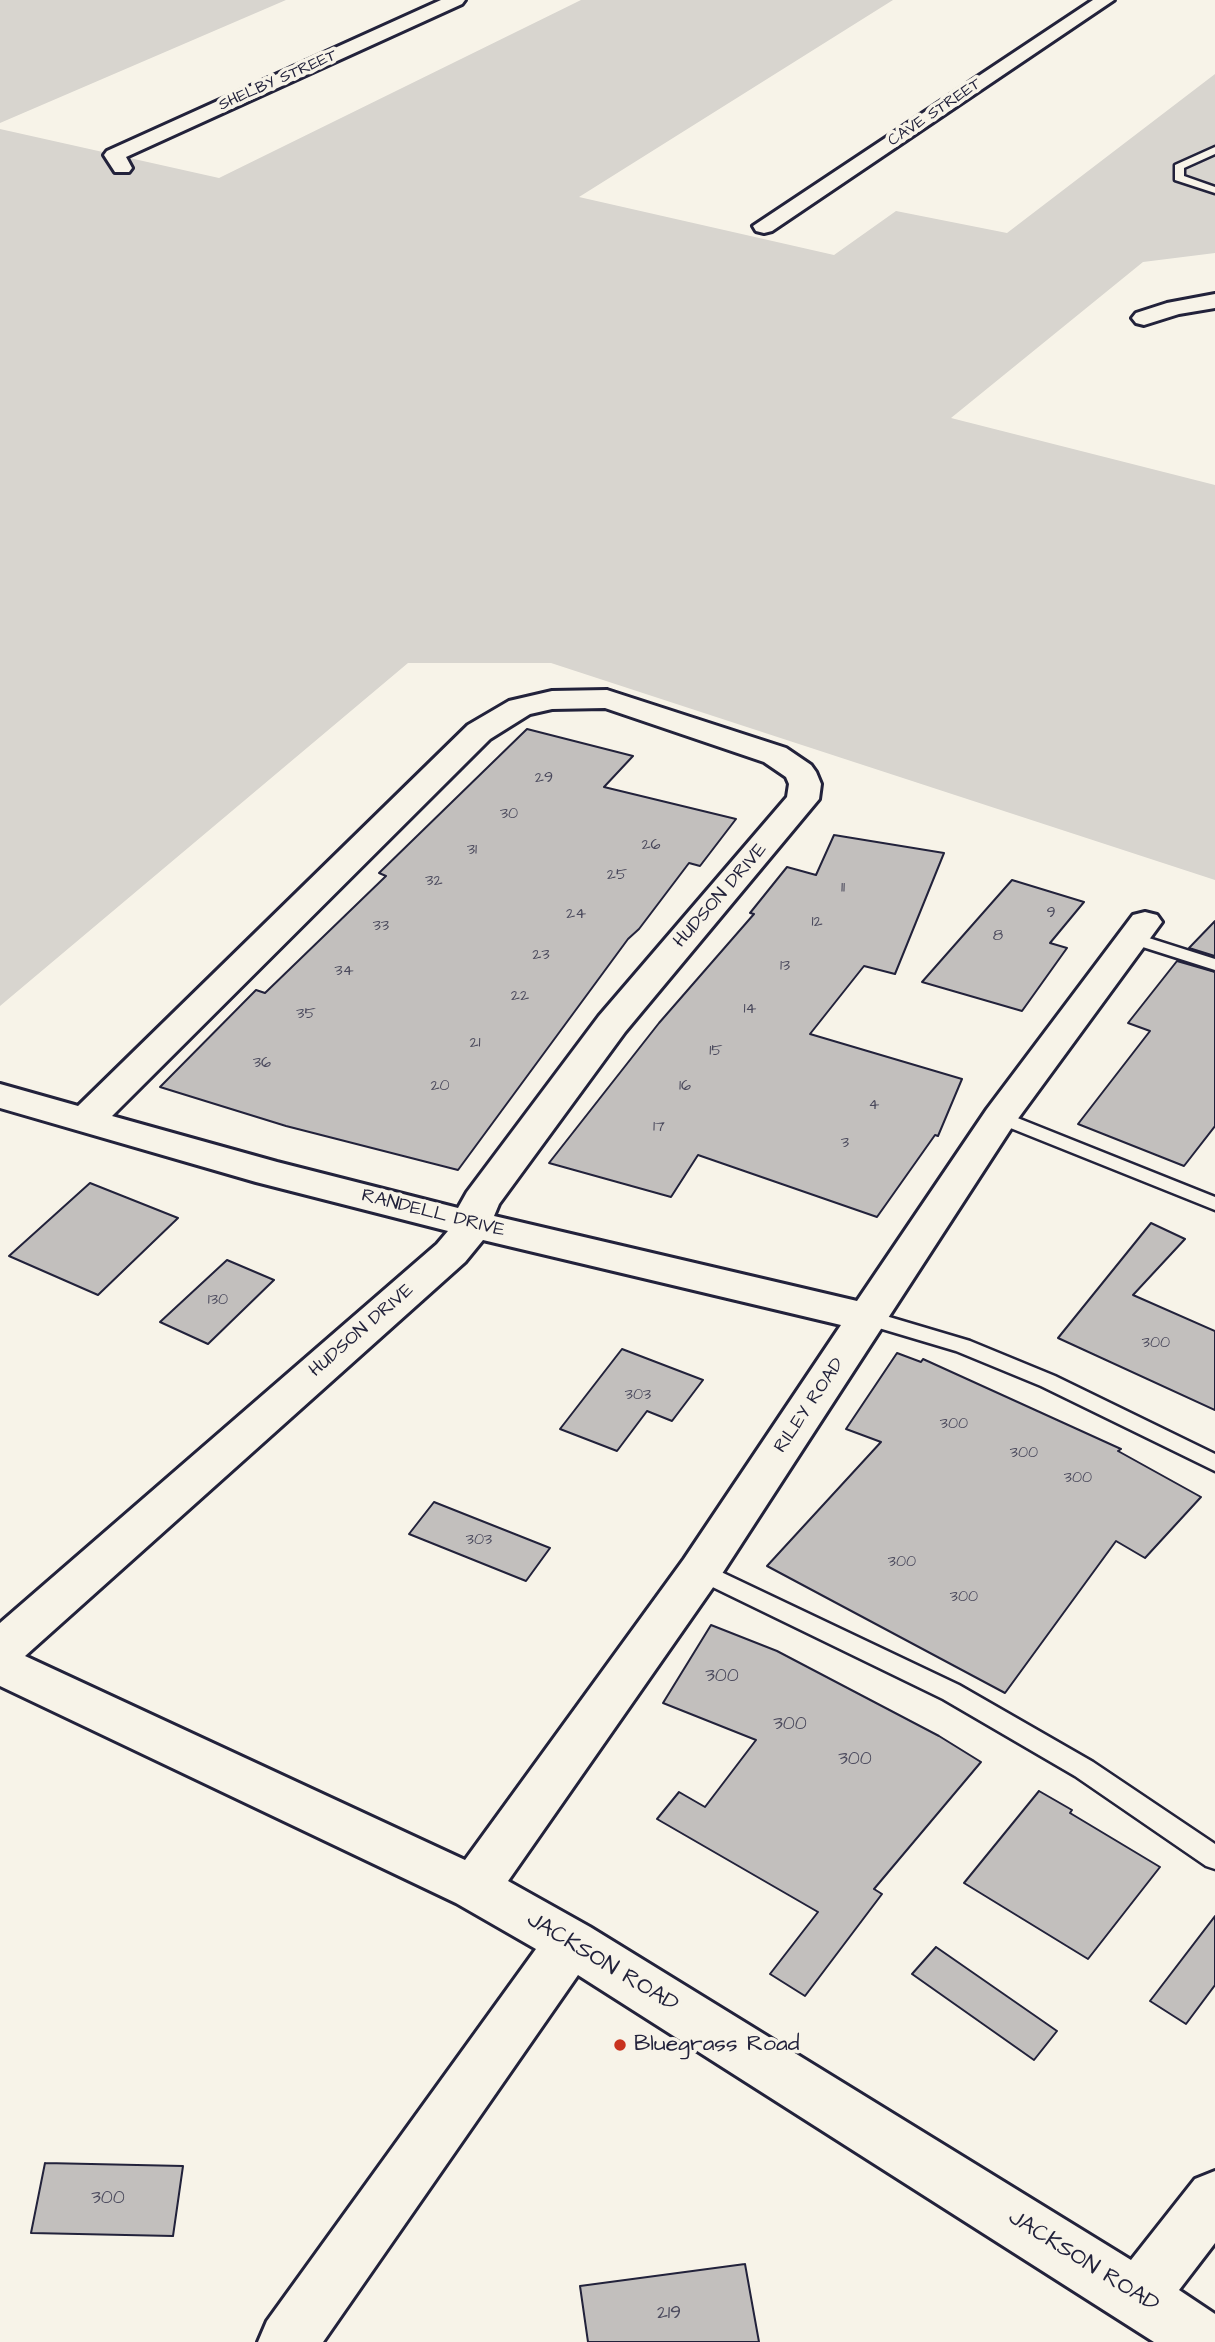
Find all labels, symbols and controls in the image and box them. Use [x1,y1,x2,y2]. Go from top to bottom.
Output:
street label: SHELBY STREET [216,46,340,116]
street label: CAVE STREET [885,75,985,151]
house number: 29 [535,769,553,789]
house number: 30 [500,805,518,825]
house number: 26 [641,836,661,856]
street label: HUDSON DRIVE [669,839,773,953]
house number: 31 [467,841,477,861]
house number: 25 [607,866,627,886]
house number: 32 [425,872,443,892]
house number: 11 [841,879,845,899]
house number: 9 [1046,904,1056,924]
house number: 24 [566,905,586,925]
house number: 12 [811,913,823,933]
house number: 33 [373,917,389,937]
house number: 8 [993,927,1003,947]
house number: 23 [532,946,550,966]
house number: 13 [780,957,790,977]
house number: 34 [334,962,354,982]
house number: 22 [511,987,529,1007]
house number: 14 [744,1000,756,1020]
house number: 35 [296,1005,316,1025]
house number: 21 [469,1034,481,1054]
house number: 15 [709,1042,723,1062]
house number: 36 [253,1054,271,1074]
house number: 20 [430,1077,450,1097]
house number: 16 [679,1077,691,1097]
house number: 4 [869,1096,879,1116]
house number: 17 [653,1118,665,1138]
house number: 3 [841,1134,849,1154]
street label: RANDELL DRIVE [359,1185,507,1243]
street label: HUDSON DRIVE [305,1279,419,1383]
house number: 130 [208,1291,228,1311]
house number: 300 [1142,1334,1170,1354]
street label: RILEY ROAD [770,1354,850,1458]
house number: 303 [625,1386,651,1406]
house number: 300 [940,1415,968,1435]
house number: 300 [1010,1444,1038,1464]
house number: 300 [1064,1469,1092,1489]
house number: 303 [466,1531,492,1551]
house number: 300 [888,1553,916,1573]
house number: 300 [950,1588,978,1608]
house number: 300 [705,1666,739,1688]
house number: 300 [773,1714,807,1736]
house number: 300 [838,1749,872,1771]
street label: JACKSON ROAD [521,1907,683,2019]
place label: Bluegrass Road [634,2031,799,2059]
marker: Bluegrass Road [612,2037,628,2053]
house number: 300 [91,2188,125,2210]
street label: JACKSON ROAD [1003,2205,1163,2319]
house number: 219 [657,2303,681,2325]

